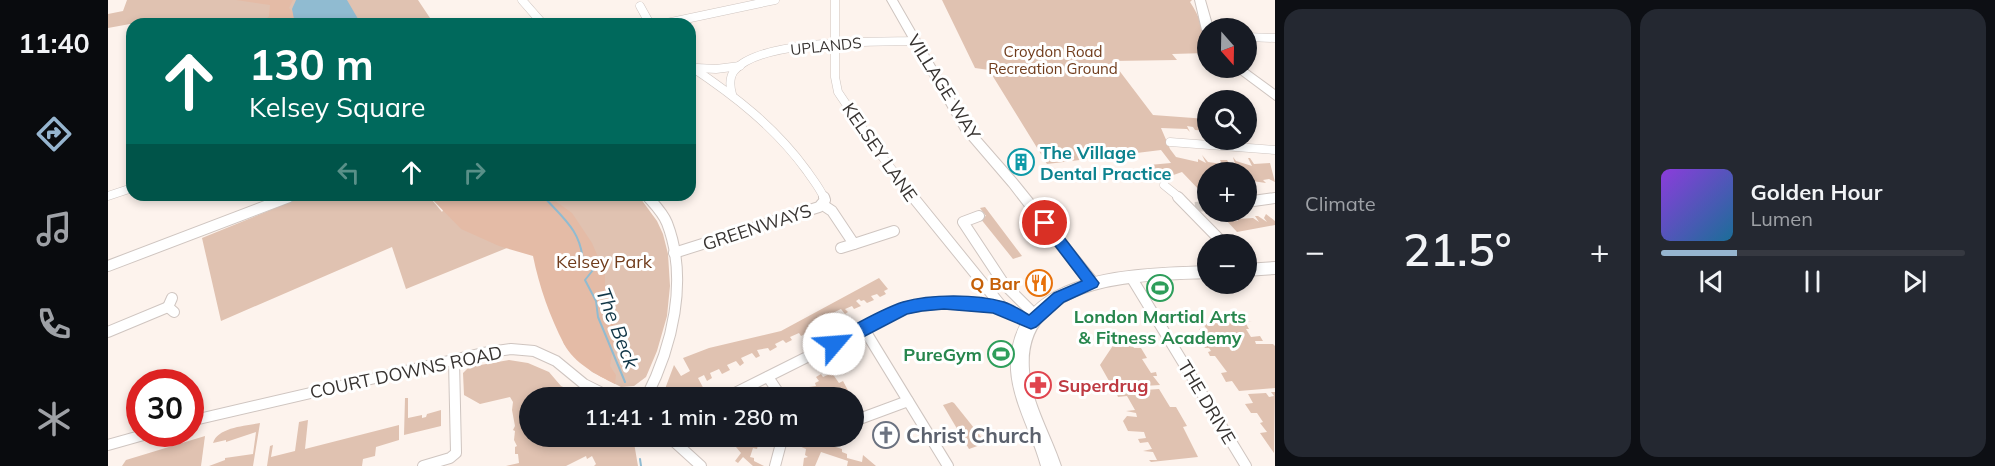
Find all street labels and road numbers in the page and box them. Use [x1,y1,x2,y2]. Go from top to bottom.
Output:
street label: VILLAGE WAY [902,30,986,145]
street label: UPLANDS [790,33,862,59]
street label: KELSEY LANE [837,98,923,206]
street label: GREENWAYS [700,199,814,255]
street label: COURT DOWNS ROAD [308,340,504,404]
street label: THE DRIVE [1173,356,1241,448]

